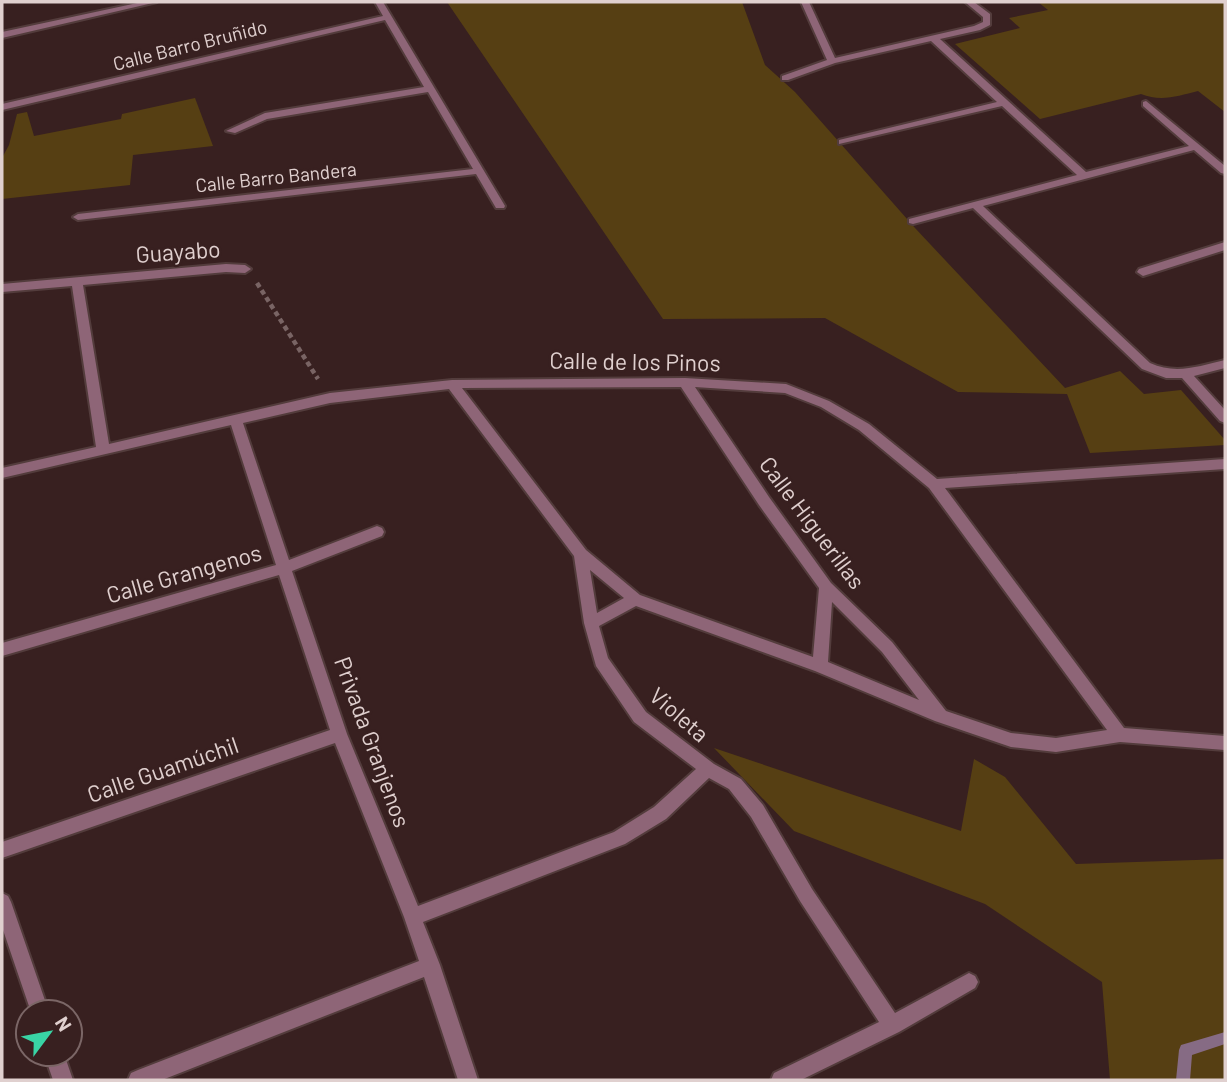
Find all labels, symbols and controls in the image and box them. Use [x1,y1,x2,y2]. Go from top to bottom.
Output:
street label: Calle Barro Bruñido [110,14,269,75]
street label: Calle Barro Bandera [194,157,358,196]
street label: Guayabo [135,234,221,268]
street label: Calle de los Pinos [549,346,721,376]
street label: Calle Higuerillas [754,451,872,594]
street label: Calle Grangenos [103,538,264,609]
street label: Privada Granjenos [329,653,417,831]
street label: Violeta [644,681,715,748]
street label: Calle Guamúchil [83,730,242,808]
north arrow [14,998,84,1068]
text: N [51,1012,77,1035]

